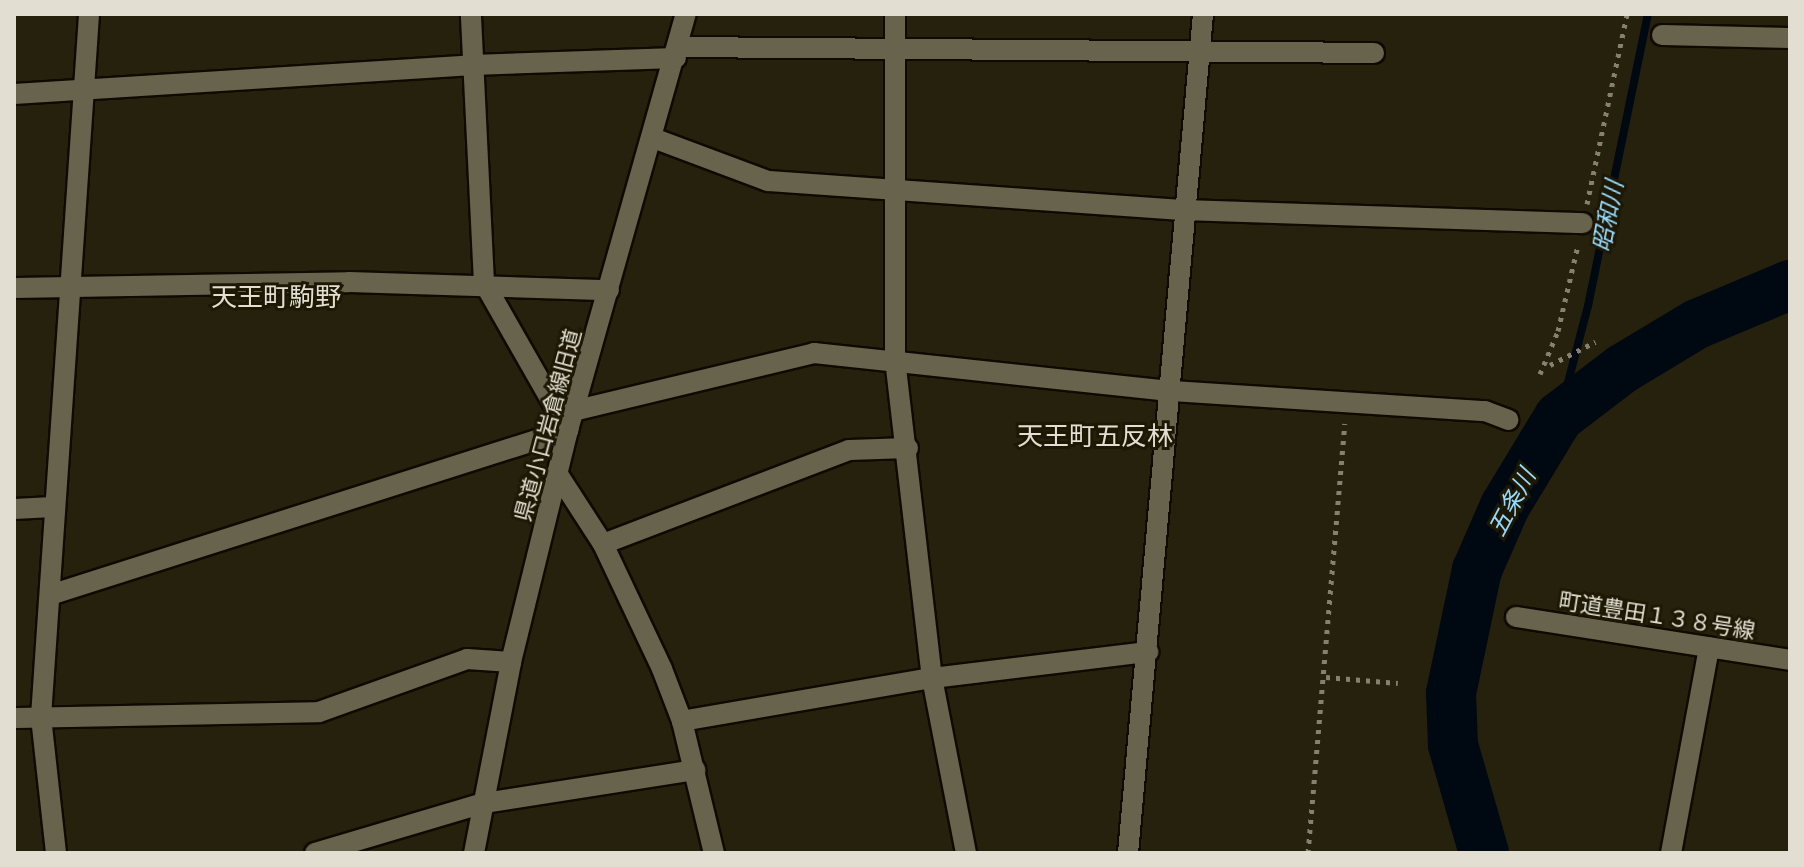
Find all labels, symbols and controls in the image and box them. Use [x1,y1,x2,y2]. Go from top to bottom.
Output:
water label: 昭和川 [1586,178,1628,254]
district label: 天王町駒野 [211,281,341,313]
street label: 県道小口岩倉線旧道 [509,326,585,524]
district label: 天王町五反林 [1017,420,1173,452]
water label: 五条川 [1481,463,1541,541]
street label: 町道豊田１３８号線 [1557,586,1757,644]

